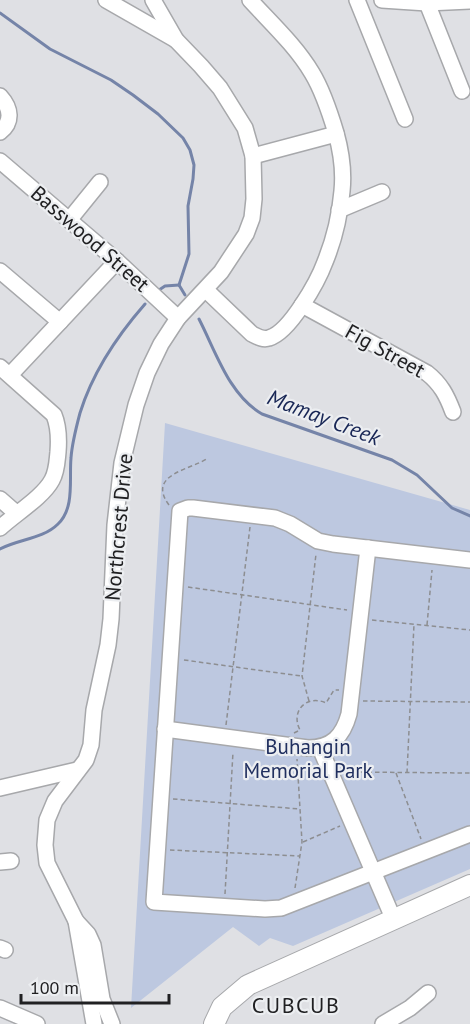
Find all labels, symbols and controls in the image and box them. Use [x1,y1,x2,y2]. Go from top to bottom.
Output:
street label: Basswood Street [25,180,155,298]
street label: Fig Street [341,318,430,383]
water label: Mamay Creek [264,383,385,452]
street label: Northcrest Drive [99,452,138,602]
park label: Buhangin Memorial Park [243,733,373,784]
scale bar [21,967,170,1005]
text: 100 m [30,976,79,999]
district label: CUBCUB [252,991,340,1019]

